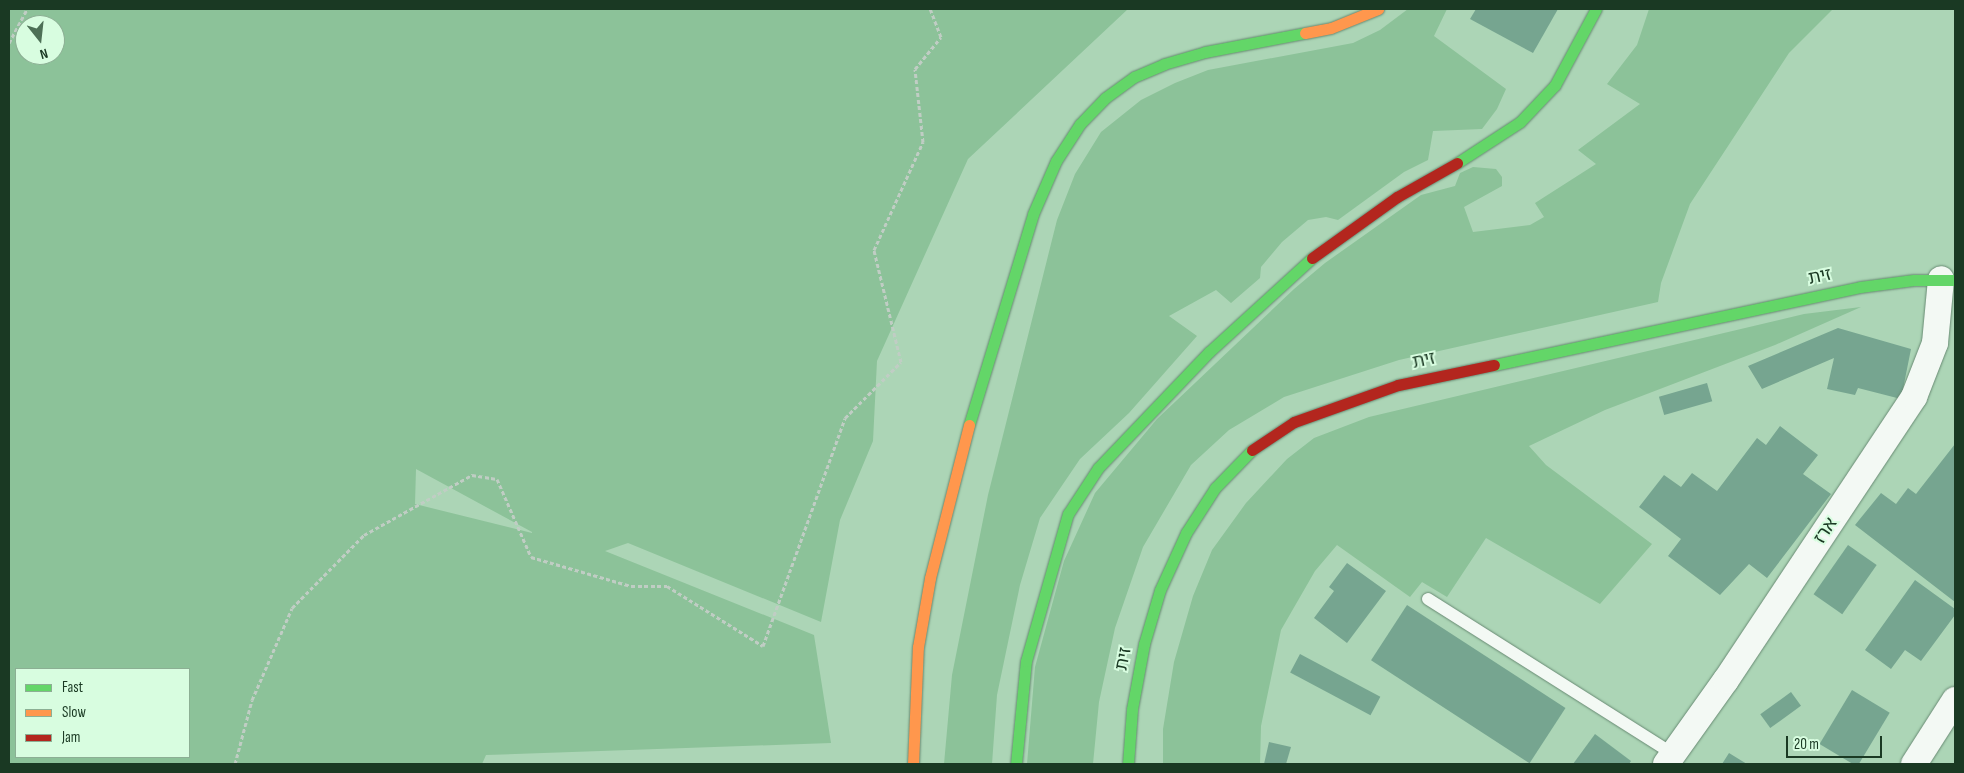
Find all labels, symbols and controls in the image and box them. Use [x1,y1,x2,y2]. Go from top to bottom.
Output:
north arrow [15,15,65,65]
text: N [38,45,50,63]
street label: זית [1806,264,1834,290]
street label: זית [1410,348,1438,374]
street label: ארז [1810,514,1842,548]
street label: זית [1111,646,1137,672]
legend [15,668,190,758]
text: Fast [62,678,83,697]
text: Slow [62,703,86,722]
scale bar [1789,726,1885,758]
text: Jam [62,728,80,747]
text: 20 m [1794,735,1819,754]

